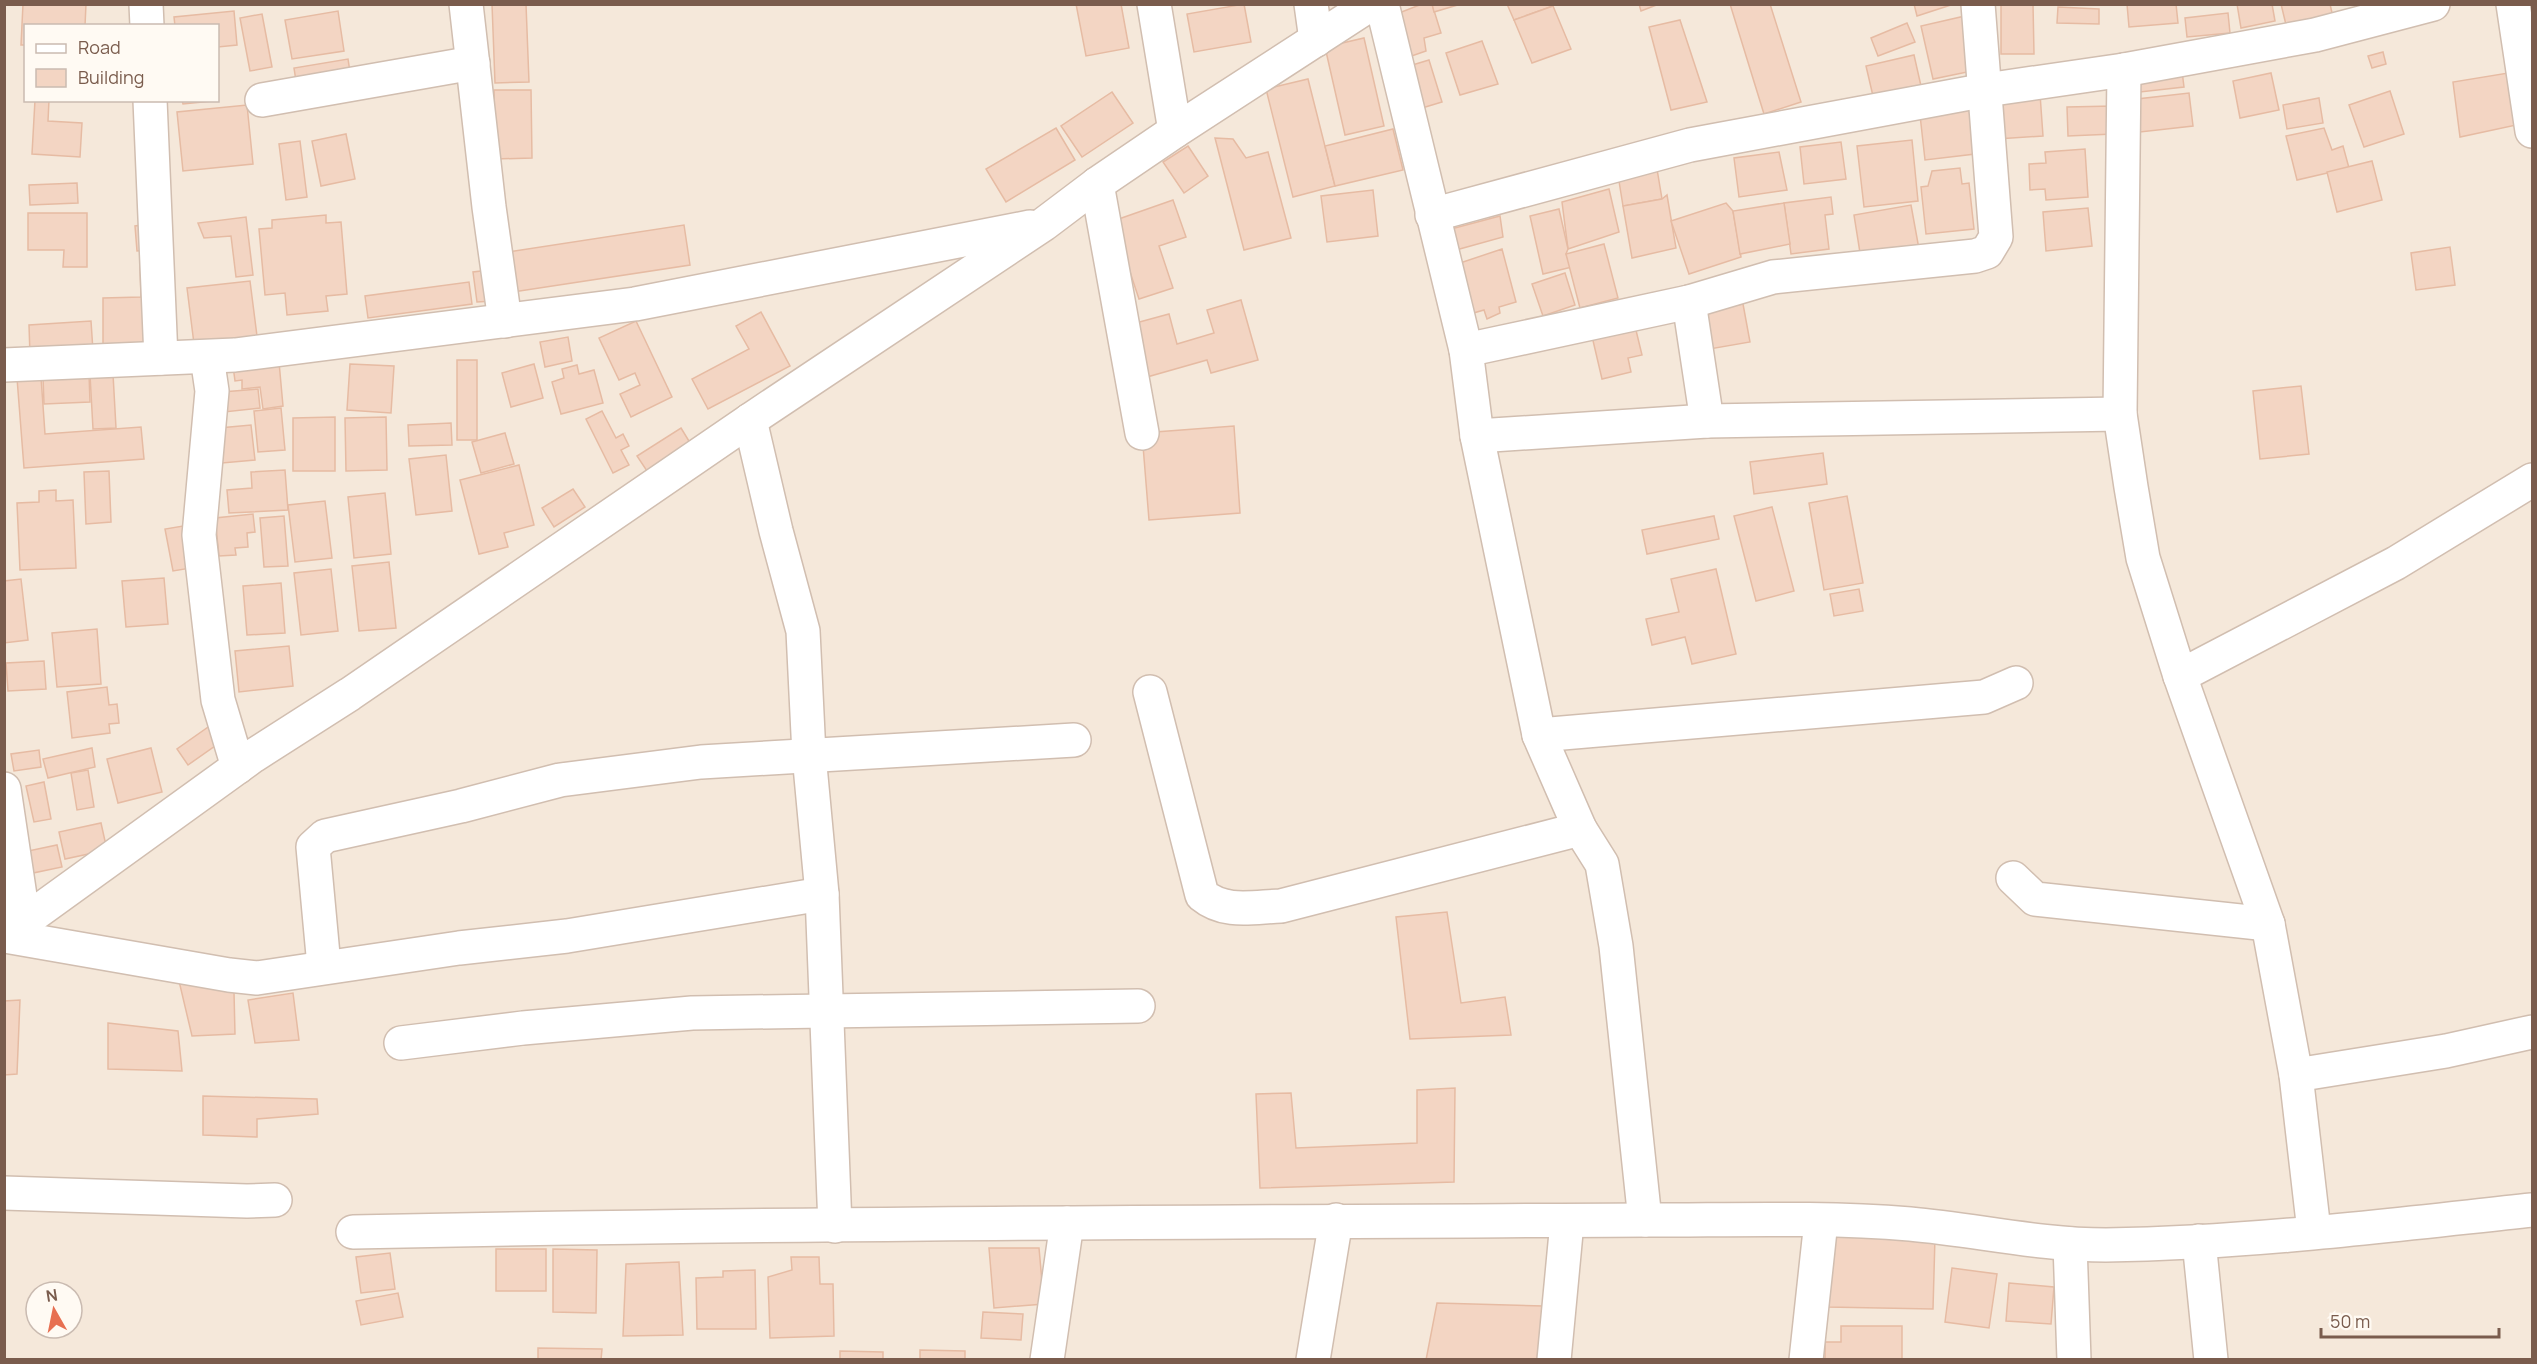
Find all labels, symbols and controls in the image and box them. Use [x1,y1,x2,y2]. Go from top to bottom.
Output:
legend [24,24,219,102]
text: Road [78,35,121,59]
text: Building [78,65,144,89]
north arrow [24,1280,84,1340]
text: N [44,1283,59,1307]
scale bar [2321,1301,2500,1339]
text: 50 m [2330,1309,2370,1333]

